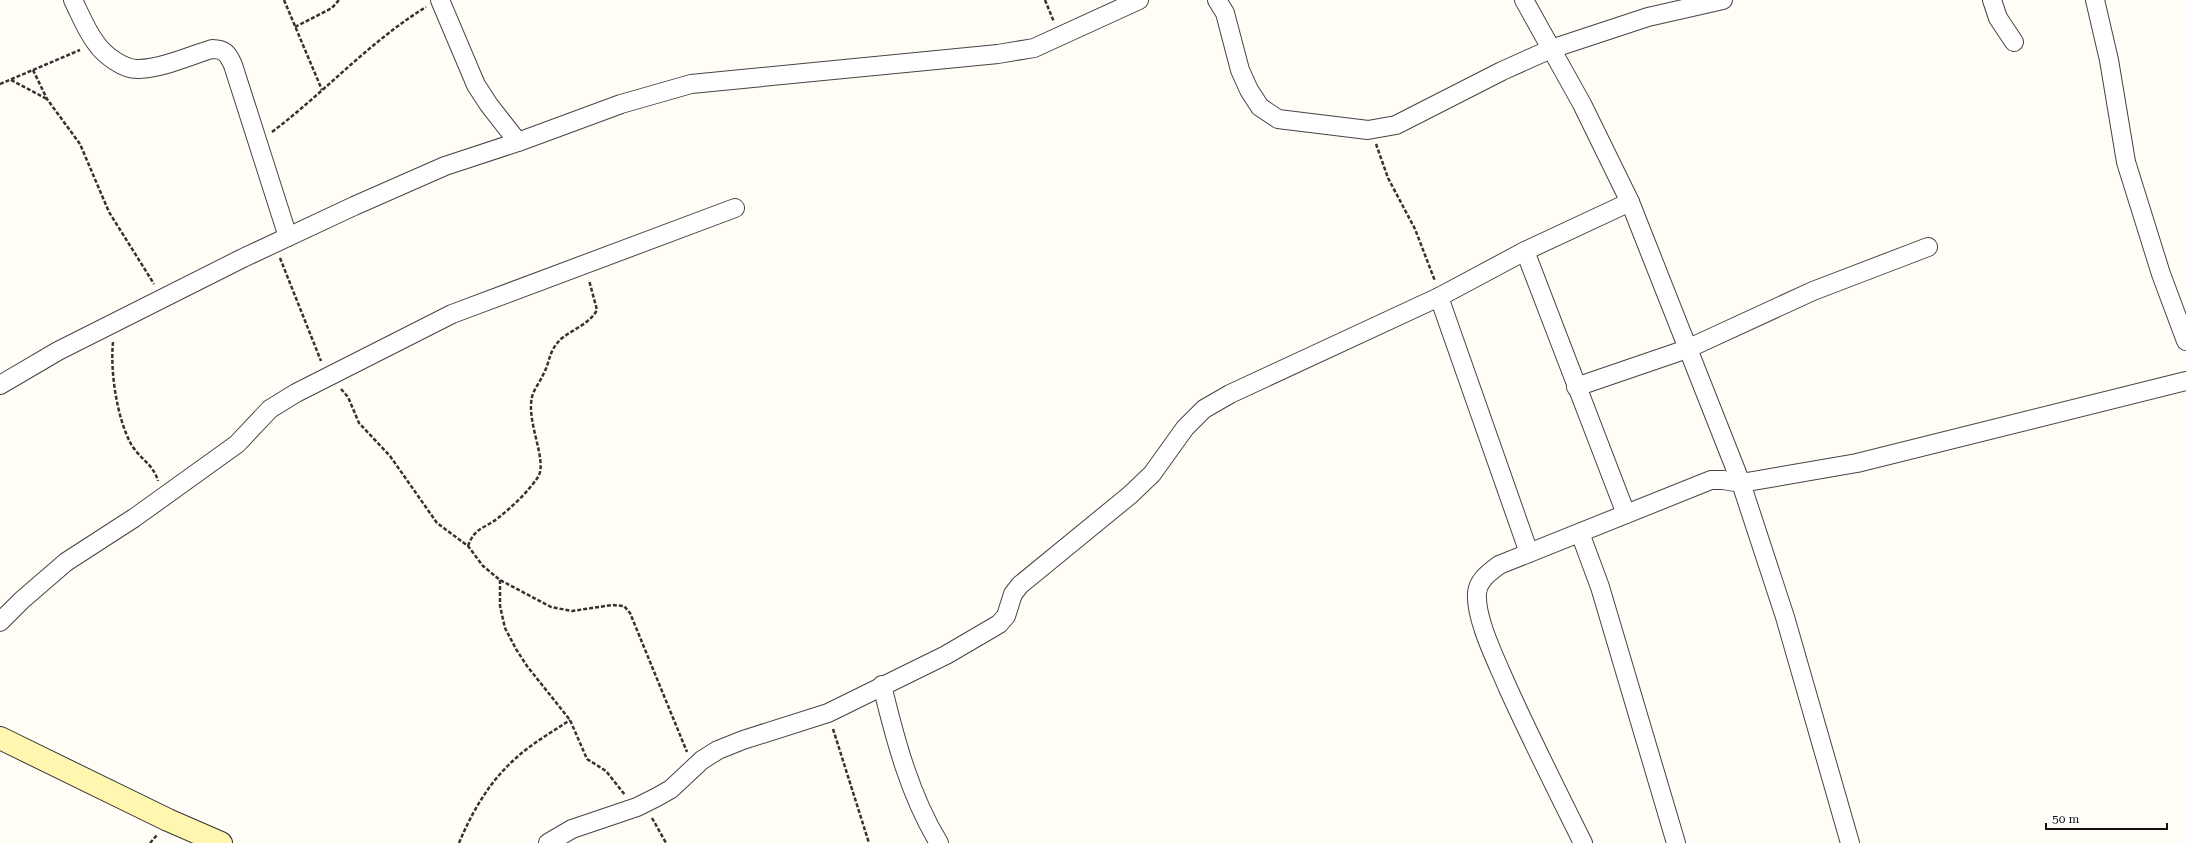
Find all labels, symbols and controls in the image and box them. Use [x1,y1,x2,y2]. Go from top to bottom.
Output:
scale bar [2046,805,2167,831]
text: 50 m [2052,812,2079,826]

